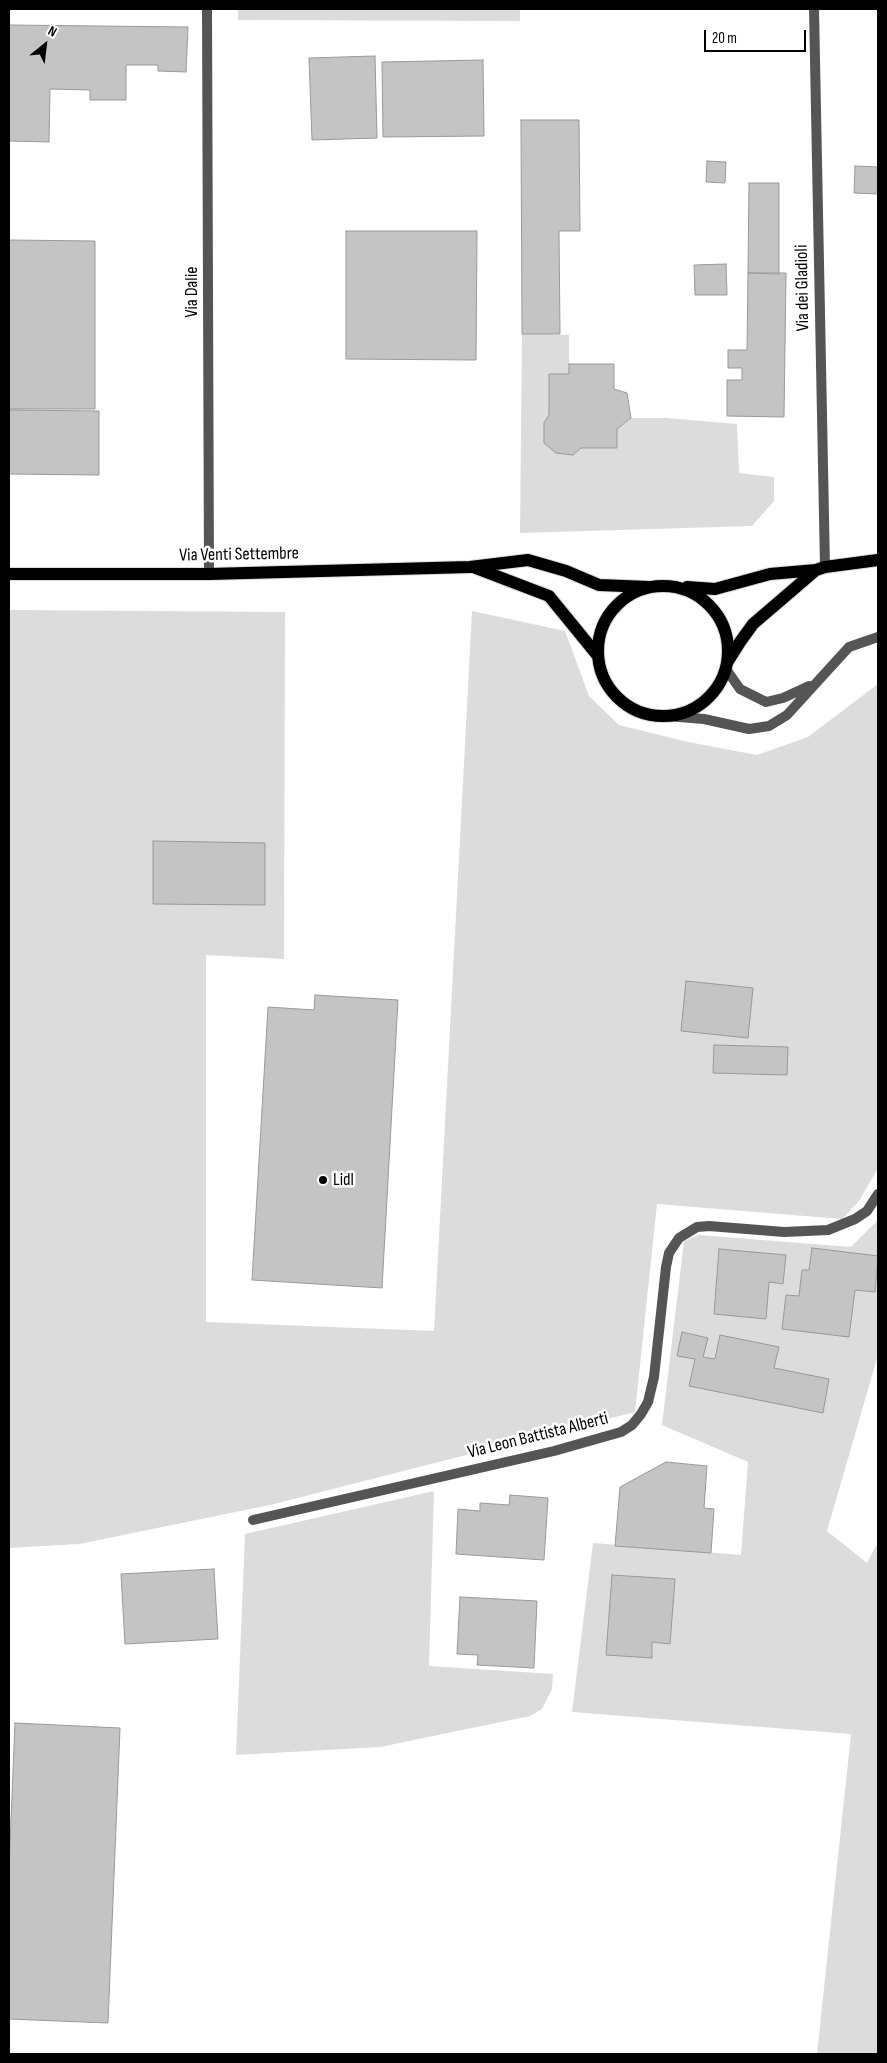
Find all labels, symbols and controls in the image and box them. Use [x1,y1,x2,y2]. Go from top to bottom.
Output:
north arrow [20,20,70,70]
scale bar [707,20,810,52]
text: N [45,22,60,41]
text: 20 m [712,29,737,48]
street label: Via dei Gladioli [791,244,815,332]
street label: Via Dalie [181,266,203,318]
street label: Via Venti Settembre [179,543,299,567]
place label: Lidl [333,1169,354,1191]
marker: Lidl [317,1174,329,1186]
street label: Via Leon Battista Alberti [465,1408,611,1464]

